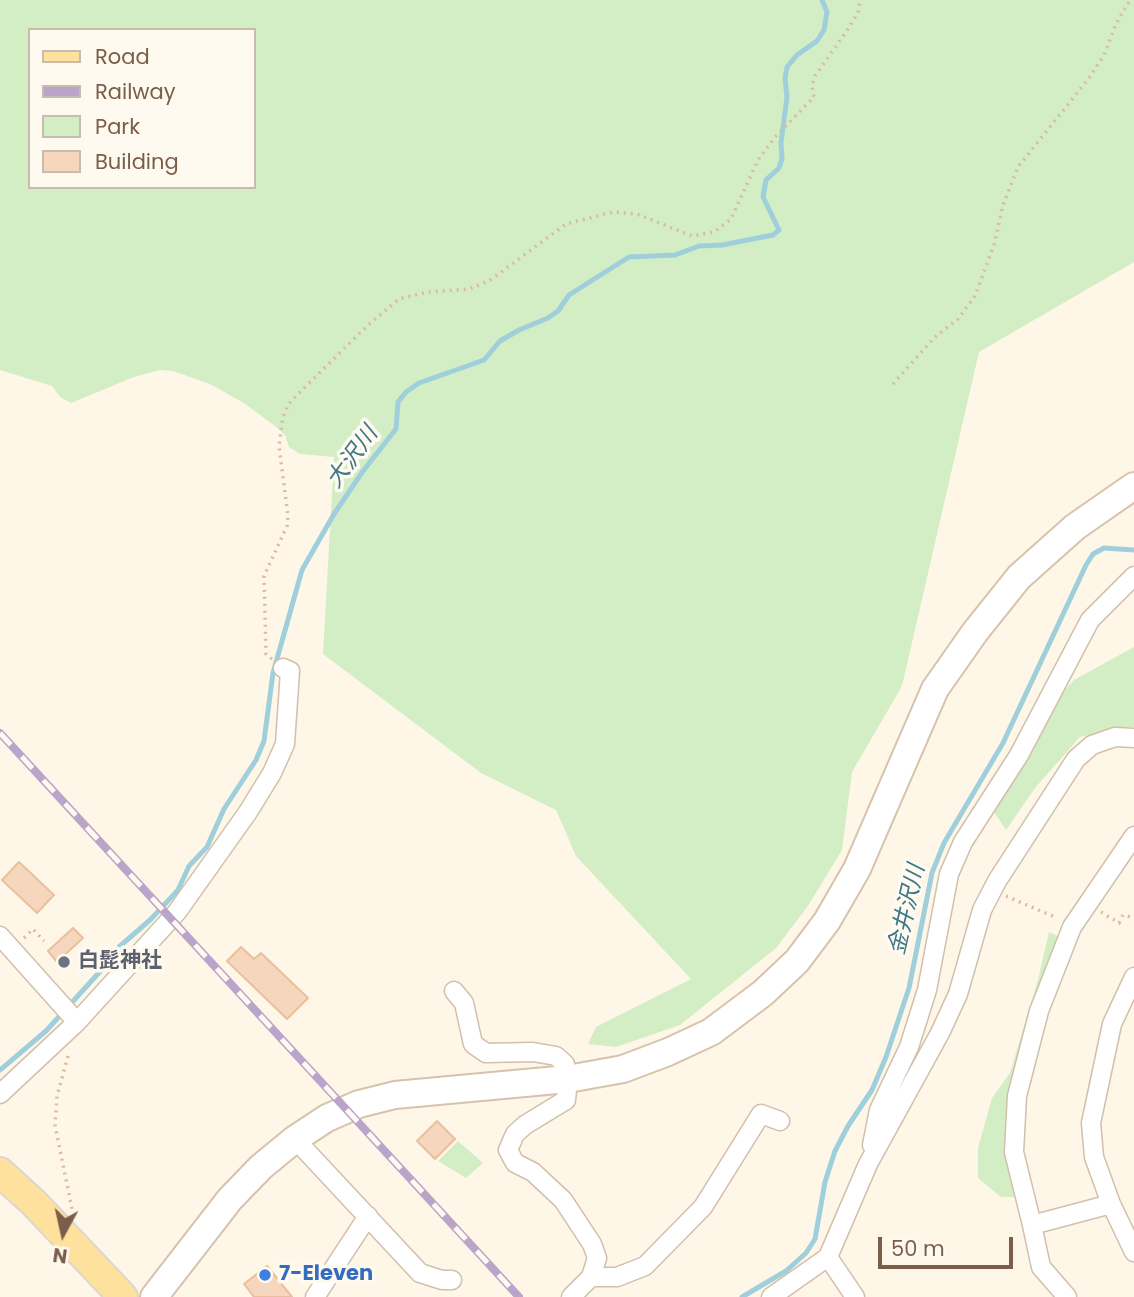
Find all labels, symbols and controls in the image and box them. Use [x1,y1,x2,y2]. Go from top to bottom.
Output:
legend [28,28,256,189]
text: Road [95,42,150,71]
text: Railway [95,77,176,106]
text: Park [95,112,140,141]
text: Building [95,147,179,176]
water label: 大沢川 [322,422,384,494]
water label: 金井沢川 [884,862,932,958]
place label: 白髭神社 [78,949,162,975]
marker: 白髭神社 [56,954,72,970]
north arrow [28,1199,98,1269]
scale bar [882,1224,1017,1268]
text: 50 m [891,1234,945,1263]
text: N [51,1241,69,1270]
place label: 7-Eleven [279,1262,373,1288]
marker: 7-Eleven [257,1267,273,1283]

